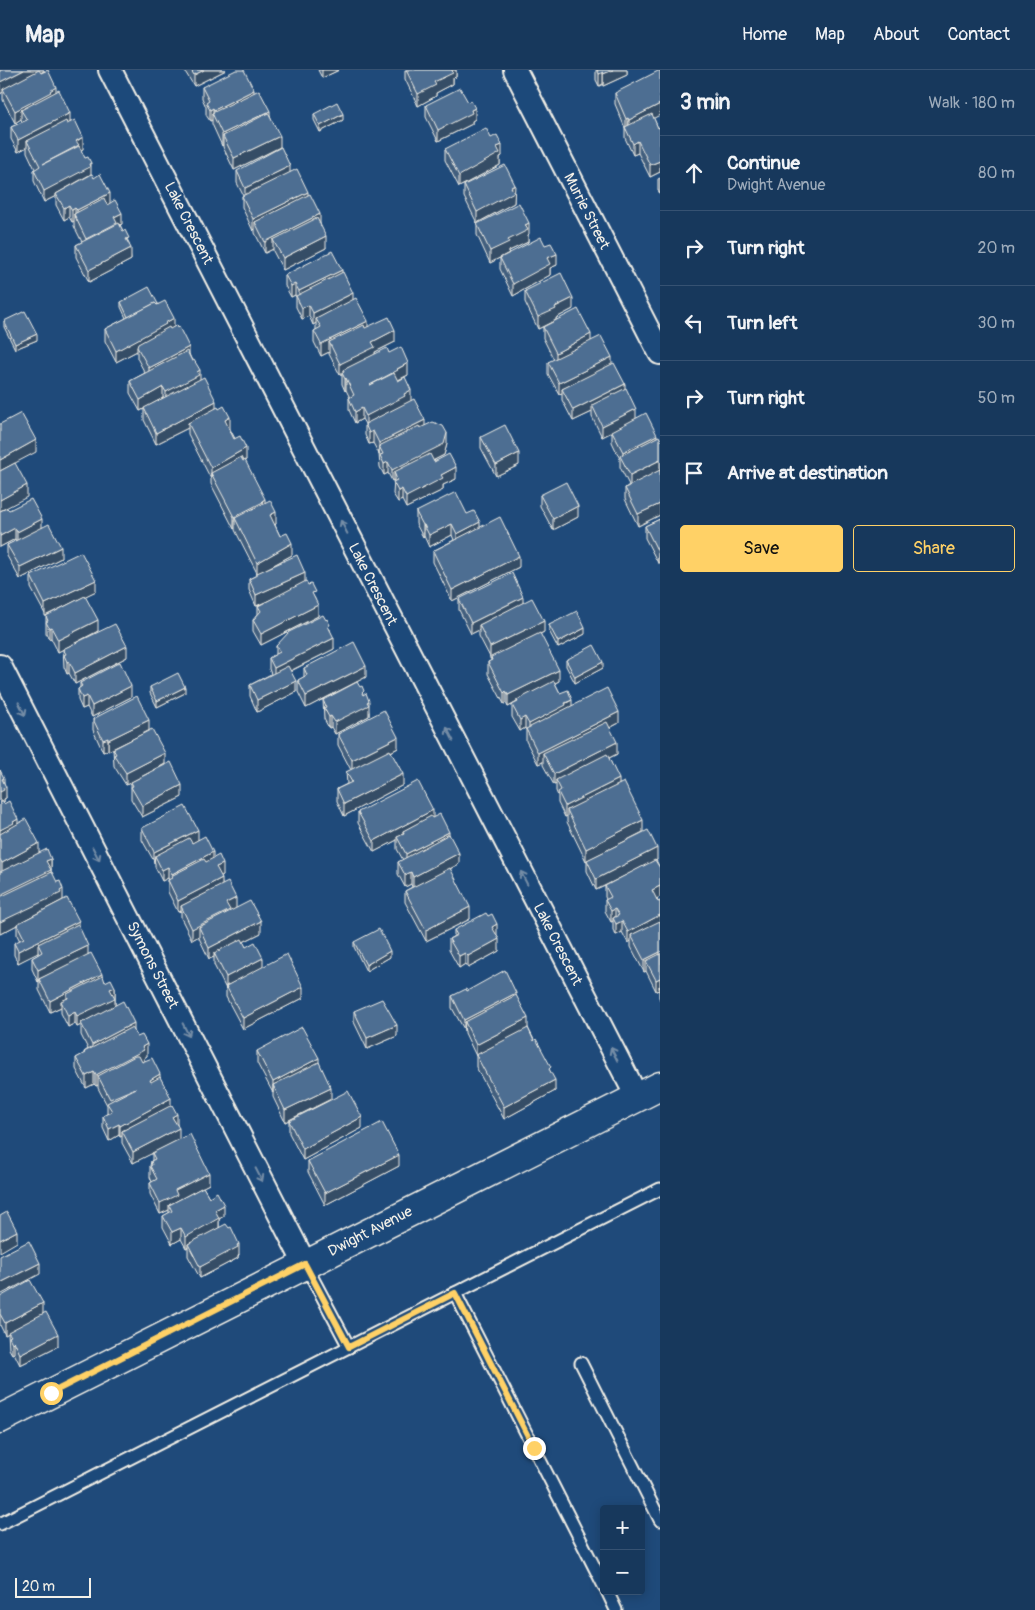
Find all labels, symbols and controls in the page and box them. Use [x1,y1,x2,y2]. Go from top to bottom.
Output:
text: Map [25,20,65,49]
text: Home [742,23,787,46]
text: Map [815,23,845,46]
text: About [873,23,919,46]
text: Contact [947,23,1010,46]
text: 3 min [680,89,730,116]
text: Walk · 180 m [928,93,1015,113]
text: Continue [727,151,800,175]
icon: ahead [680,159,708,187]
text: 80 m [978,163,1015,183]
street label: Murrie Street [559,170,614,253]
text: Dwight Avenue [727,175,826,195]
street label: Lake Crescent [160,179,218,268]
icon: right [680,234,708,262]
text: Turn right [727,236,805,260]
text: 20 m [977,238,1015,258]
icon: left [680,309,708,337]
text: Turn left [727,311,797,335]
text: 30 m [977,313,1015,333]
icon: right [680,384,708,412]
text: Turn right [727,386,805,410]
text: 50 m [978,388,1015,408]
icon: arrive [680,459,708,487]
text: Arrive at destination [727,461,888,485]
one-way arrow [339,520,348,535]
button: Save [680,525,843,572]
button: Share [853,525,1015,572]
street label: Lake Crescent [344,540,402,629]
one-way arrow [18,701,27,716]
one-way arrow [445,726,455,741]
one-way arrow [92,846,101,861]
one-way arrow [519,871,529,886]
street label: Lake Crescent [529,900,587,989]
street label: Symons Street [122,918,183,1013]
one-way arrow [182,1022,191,1037]
one-way arrow [609,1047,618,1062]
one-way arrow [254,1167,264,1182]
street label: Dwight Avenue [325,1202,416,1261]
route start [40,1382,63,1405]
route end [523,1437,546,1460]
map controls [600,1505,645,1595]
button: + [600,1505,645,1550]
button: − [600,1550,645,1595]
scale bar [15,1575,91,1598]
text: 20 m [22,1578,55,1595]

